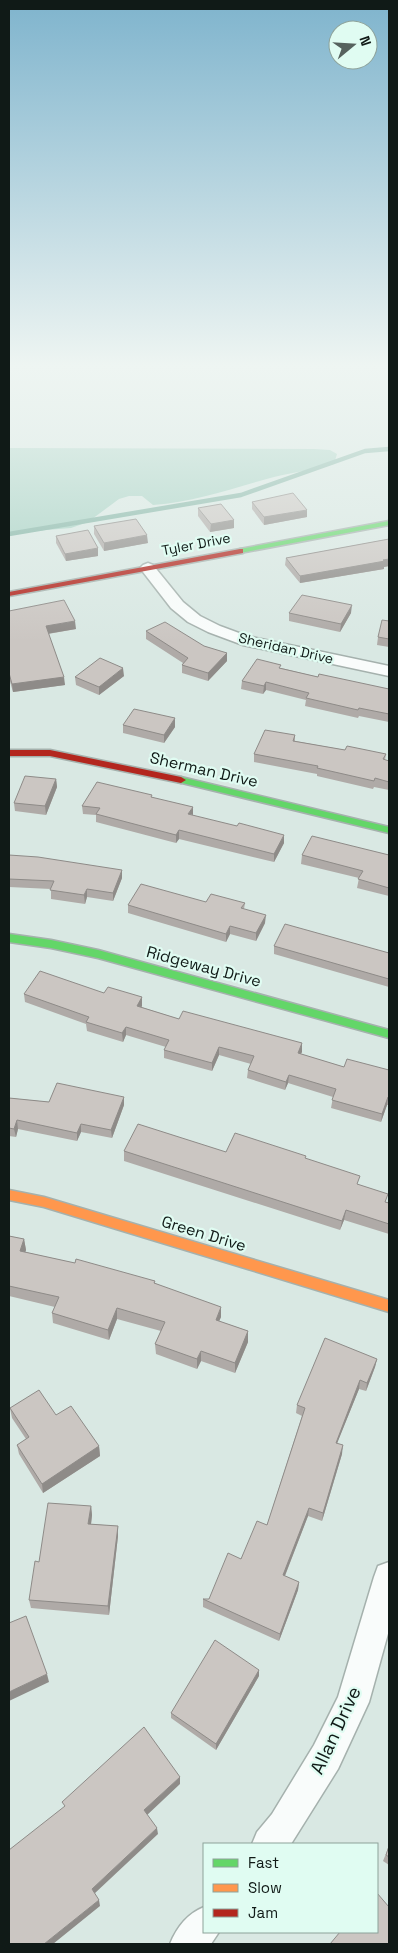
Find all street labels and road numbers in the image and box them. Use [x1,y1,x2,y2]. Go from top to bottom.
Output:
street label: Tyler Drive [160,529,232,559]
street label: Sheridan Drive [237,628,335,668]
street label: Sherman Drive [148,747,260,792]
street label: Ridgeway Drive [144,941,263,992]
street label: Green Drive [159,1211,249,1256]
street label: Allan Drive [304,1682,367,1778]

